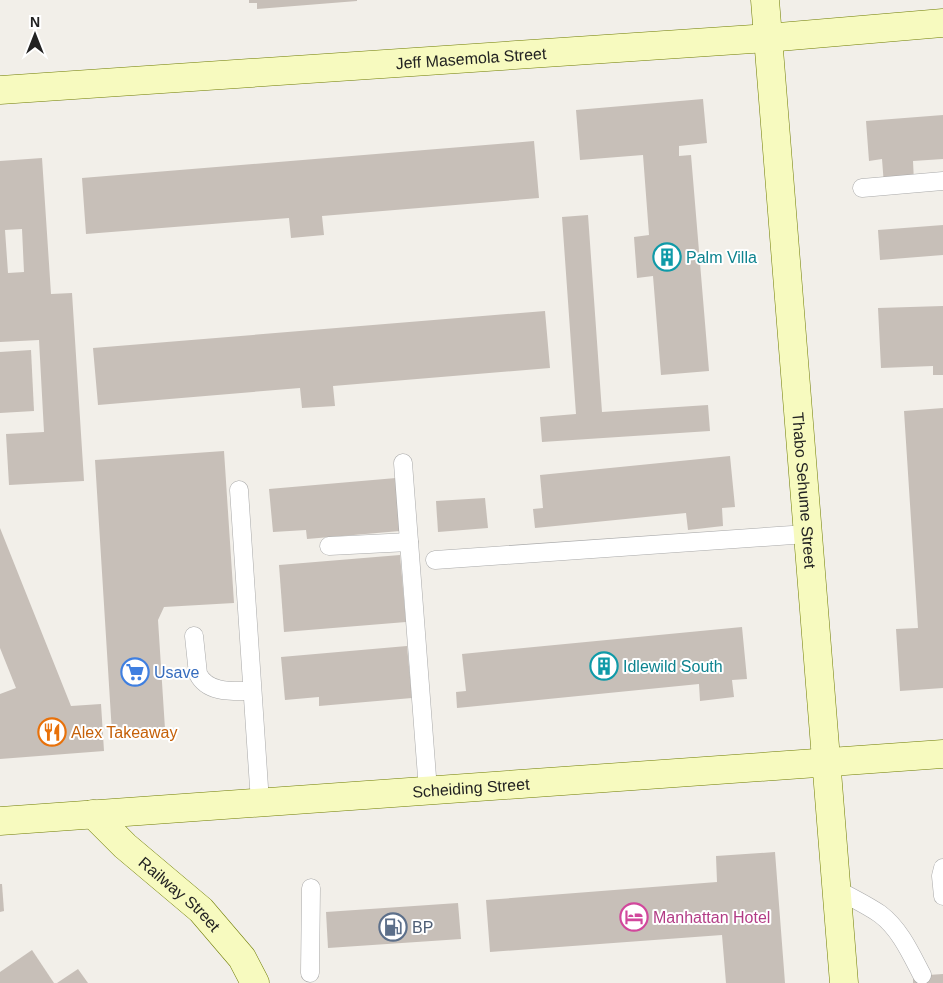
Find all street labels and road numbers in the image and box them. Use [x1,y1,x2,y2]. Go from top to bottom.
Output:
street label: Jeff Masemola Street [395,44,547,72]
street label: Thabo Sehume Street [790,412,819,570]
street label: Scheiding Street [412,775,531,800]
street label: Railway Street [136,853,224,935]

